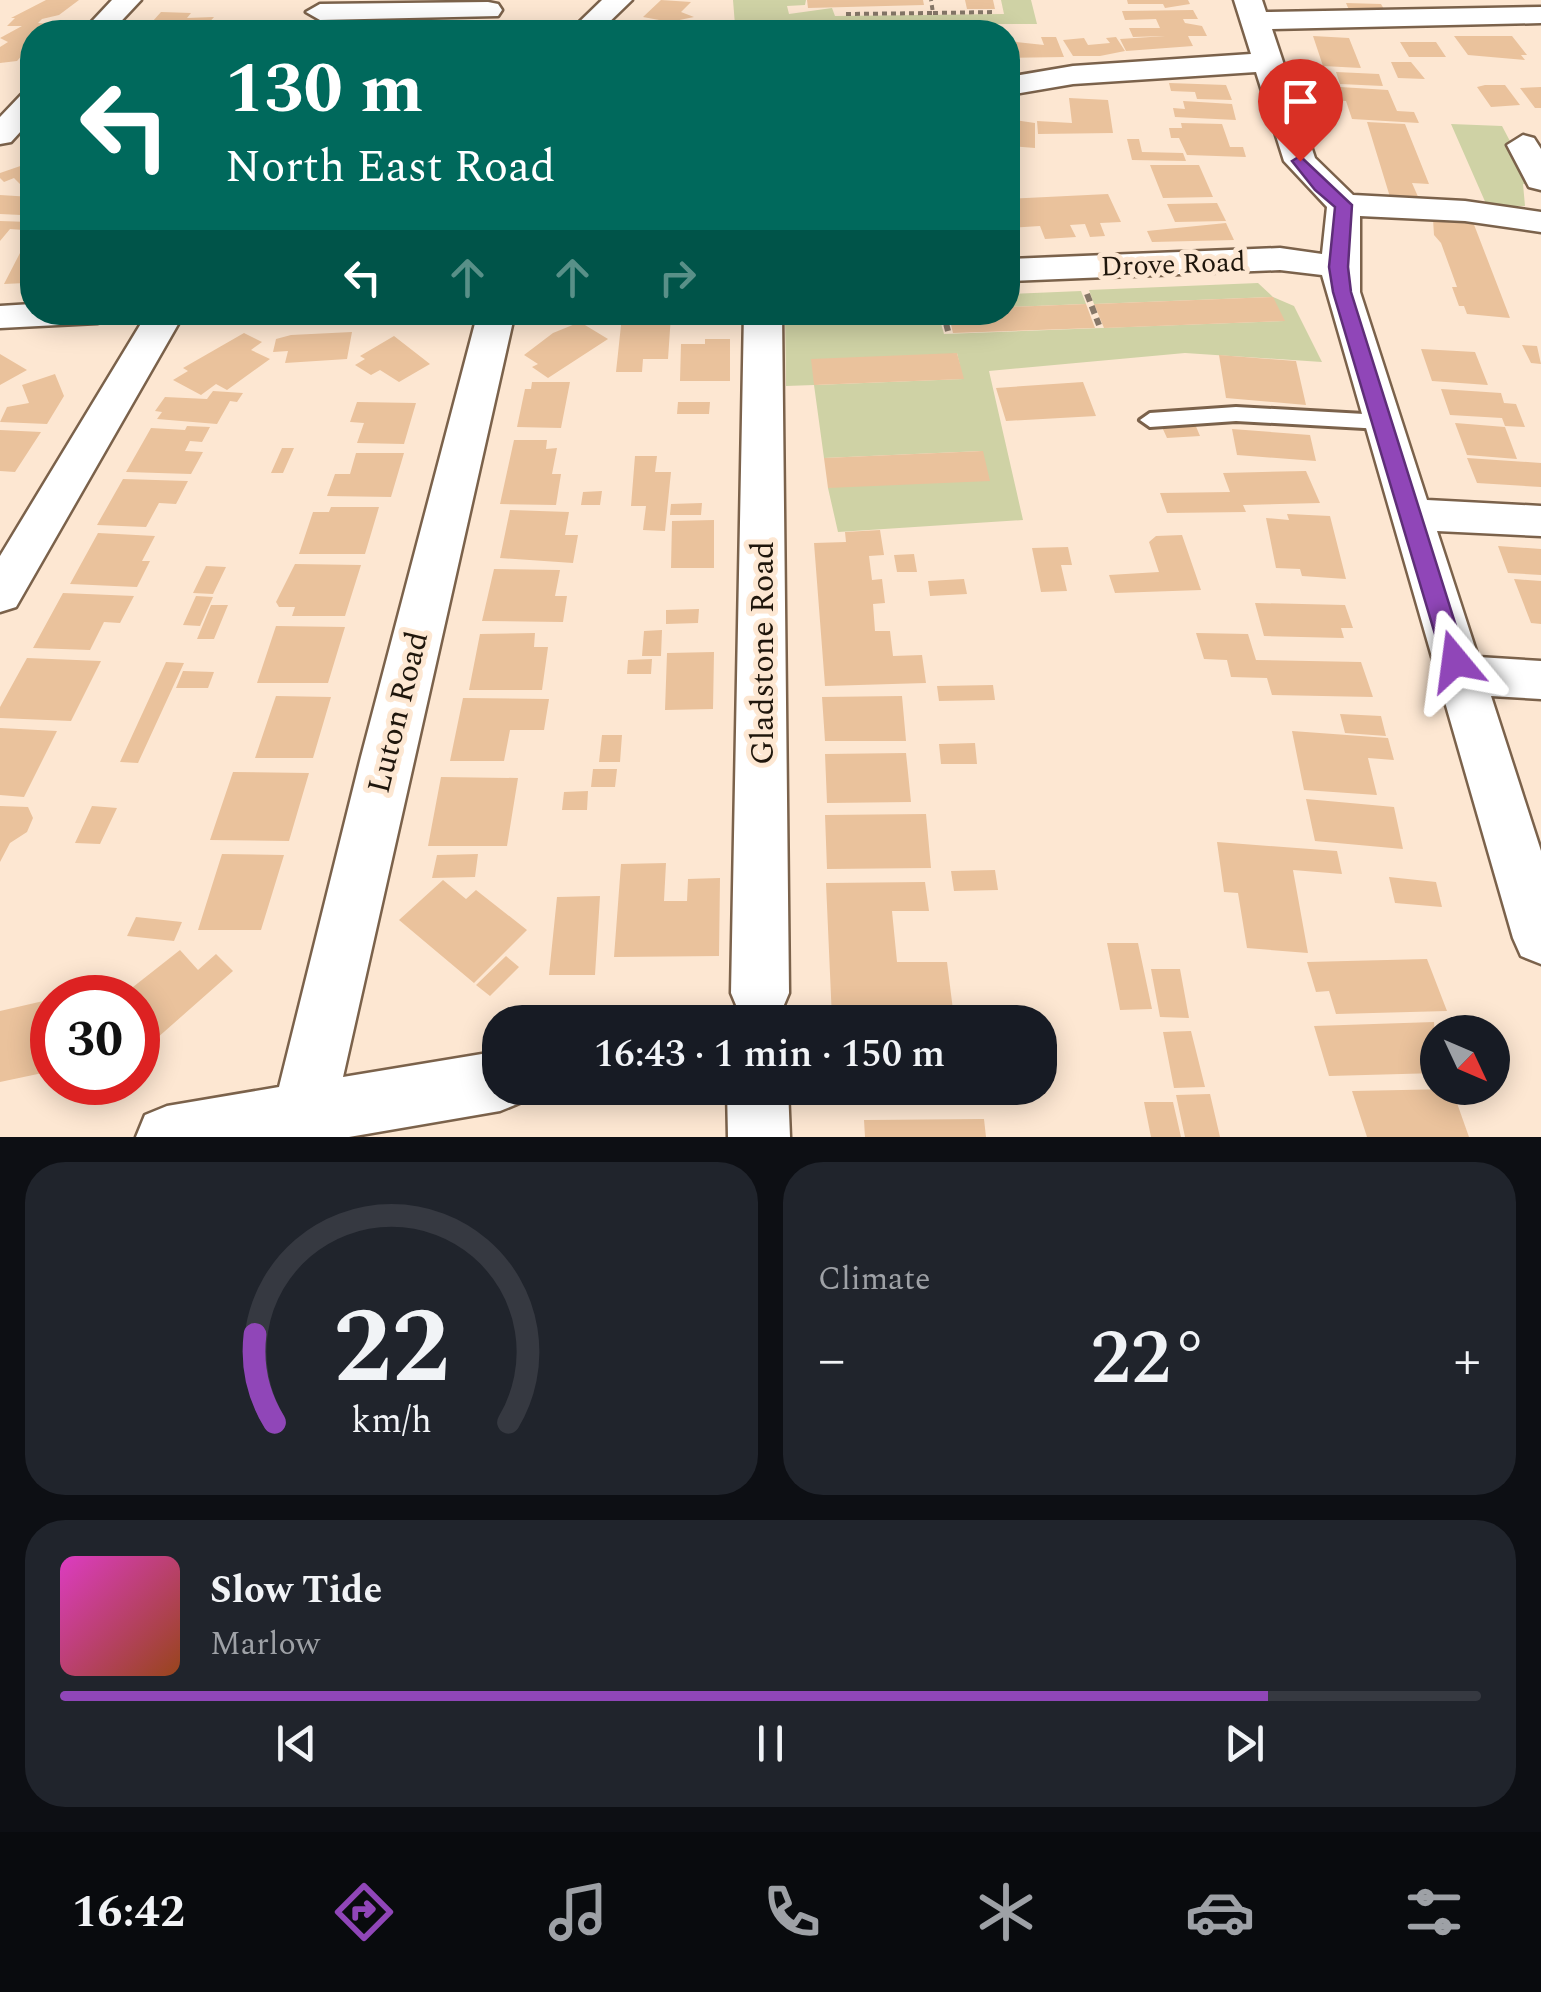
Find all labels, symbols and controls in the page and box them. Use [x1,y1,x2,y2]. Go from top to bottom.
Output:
text: 130 m [225,37,423,143]
pin [1258,59,1343,162]
icon: left [60,60,190,190]
icon: arrive [1273,74,1328,129]
text: North East Road [225,133,555,202]
street label: Drove Road [1100,240,1246,289]
icon: left [335,250,390,305]
icon: ahead [440,250,495,305]
icon: ahead [545,250,600,305]
icon: right [650,250,705,305]
street label: Gladstone Road [739,541,788,765]
position arrow [1403,609,1507,713]
street label: Luton Road [355,626,442,799]
speed limit sign: 30 [30,975,160,1105]
north arrow [1420,1015,1510,1105]
map controls [1420,1015,1510,1105]
text: 16:43 · 1 min · 150 m [594,1026,945,1084]
text: Climate [818,1255,930,1304]
text: 22 [333,1270,450,1428]
text: 22° [1091,1303,1208,1417]
text: − [818,1319,846,1402]
text: + [1453,1319,1481,1402]
text: km/h [351,1394,432,1449]
text: Slow Tide [210,1562,382,1620]
text: Marlow [210,1620,320,1669]
icon: previous [269,1716,324,1771]
icon: pause [743,1716,798,1771]
icon: next [1217,1716,1272,1771]
icon: directions [329,1877,399,1947]
icon: music [543,1877,613,1947]
icon: phone [757,1877,827,1947]
icon: climate [971,1877,1041,1947]
icon: car [1185,1877,1255,1947]
icon: filters [1399,1877,1469,1947]
text: 16:42 [72,1878,185,1947]

